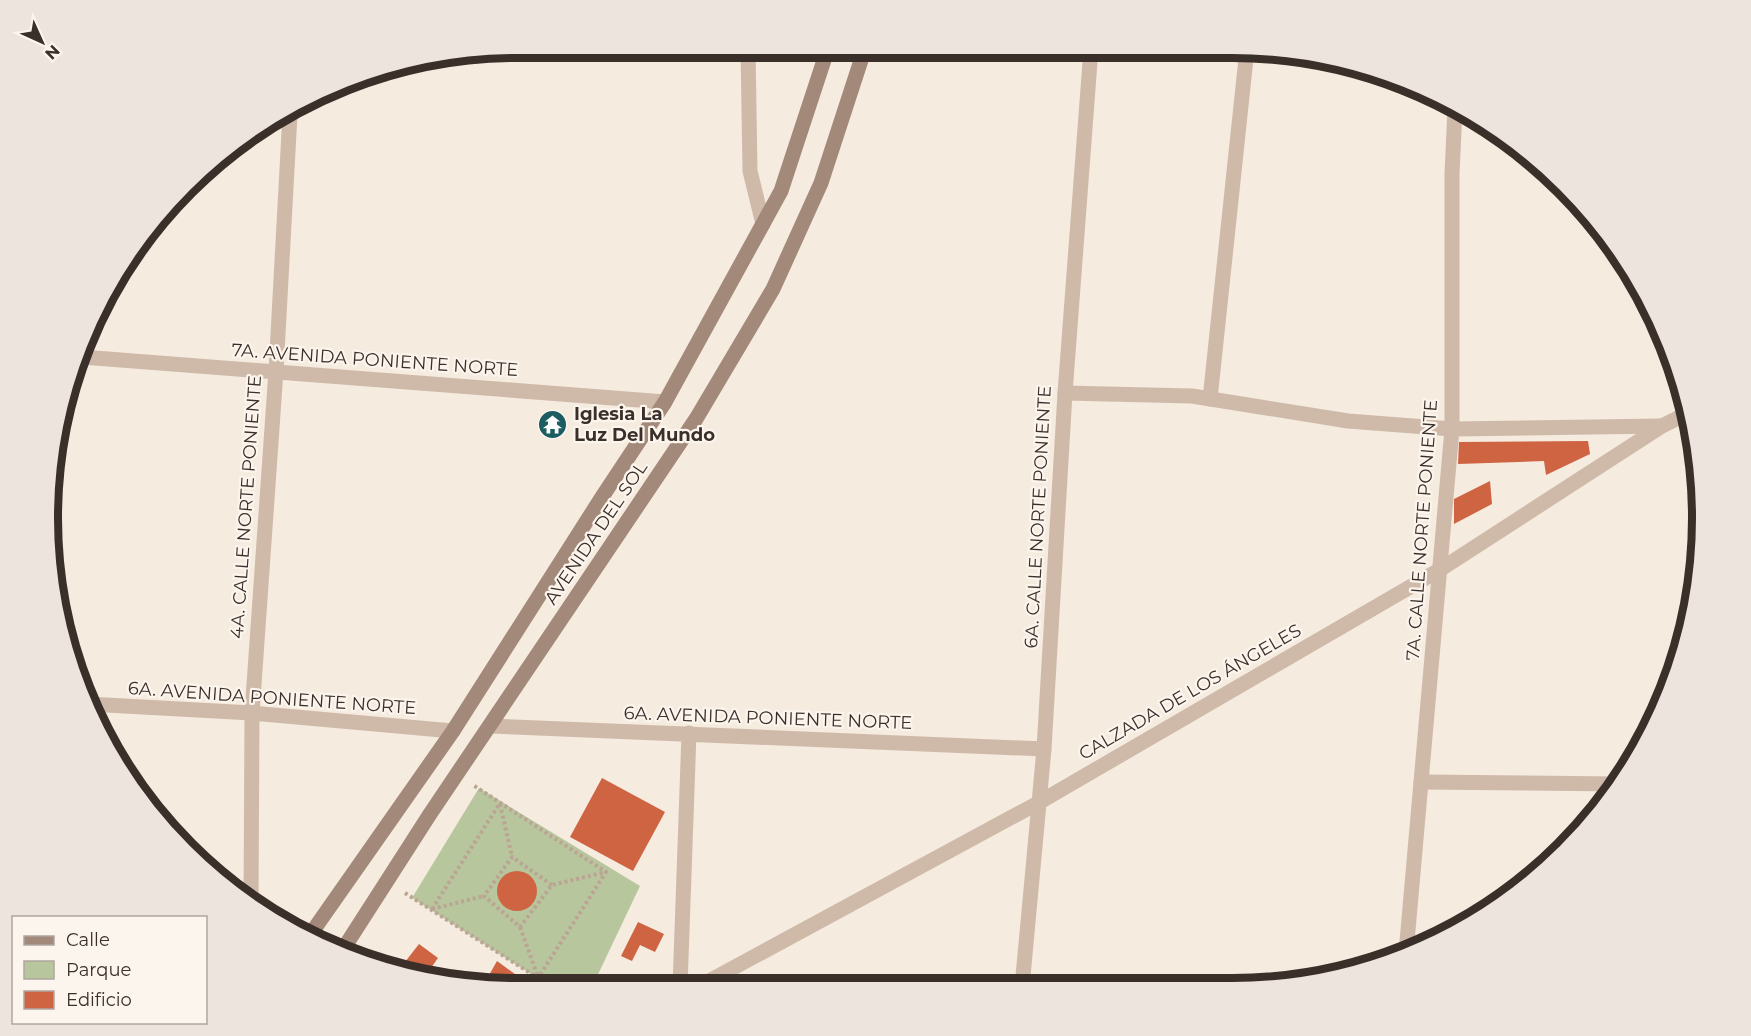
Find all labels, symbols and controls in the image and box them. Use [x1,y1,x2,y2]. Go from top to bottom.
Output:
north arrow [12,12,72,72]
text: N [41,41,64,64]
street label: 7A. AVENIDA PONIENTE NORTE [231,339,519,381]
street label: 4A. CALLE NORTE PONIENTE [226,375,266,639]
street label: 6A. CALLE NORTE PONIENTE [1020,385,1056,649]
street label: 7A. CALLE NORTE PONIENTE [1402,399,1442,661]
place label: Iglesia La Luz Del Mundo [574,403,715,446]
temple icon: Iglesia La Luz Del Mundo [537,408,569,440]
street label: AVENIDA DEL SOL [540,457,652,609]
street label: CALZADA DE LOS ÁNGELES [1075,619,1305,765]
street label: 6A. AVENIDA PONIENTE NORTE [127,677,417,719]
street label: 6A. AVENIDA PONIENTE NORTE [623,702,913,734]
legend [12,916,207,1024]
text: Calle [66,929,110,951]
text: Parque [66,959,132,981]
text: Edificio [66,989,132,1011]

